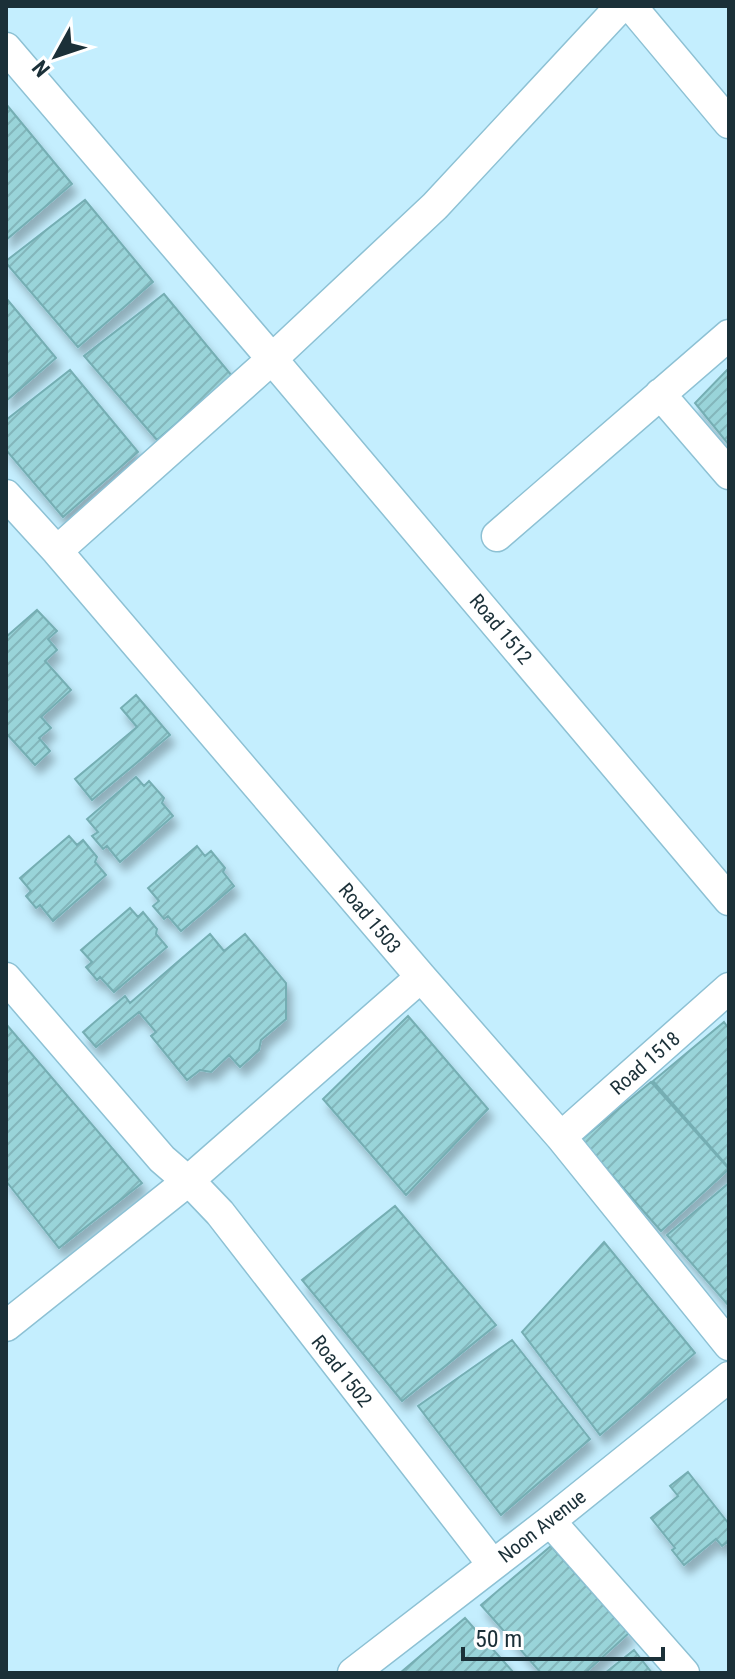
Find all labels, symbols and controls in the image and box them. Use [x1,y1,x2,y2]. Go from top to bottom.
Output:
north arrow [16,16,96,96]
text: N [27,55,55,82]
street label: Road 1512 [465,589,537,669]
street label: Road 1503 [334,878,406,958]
street label: Road 1518 [605,1026,685,1100]
street label: Road 1502 [307,1330,377,1412]
street label: Noon Avenue [494,1484,590,1568]
scale bar [463,1611,663,1661]
text: 50 m [475,1625,522,1653]

